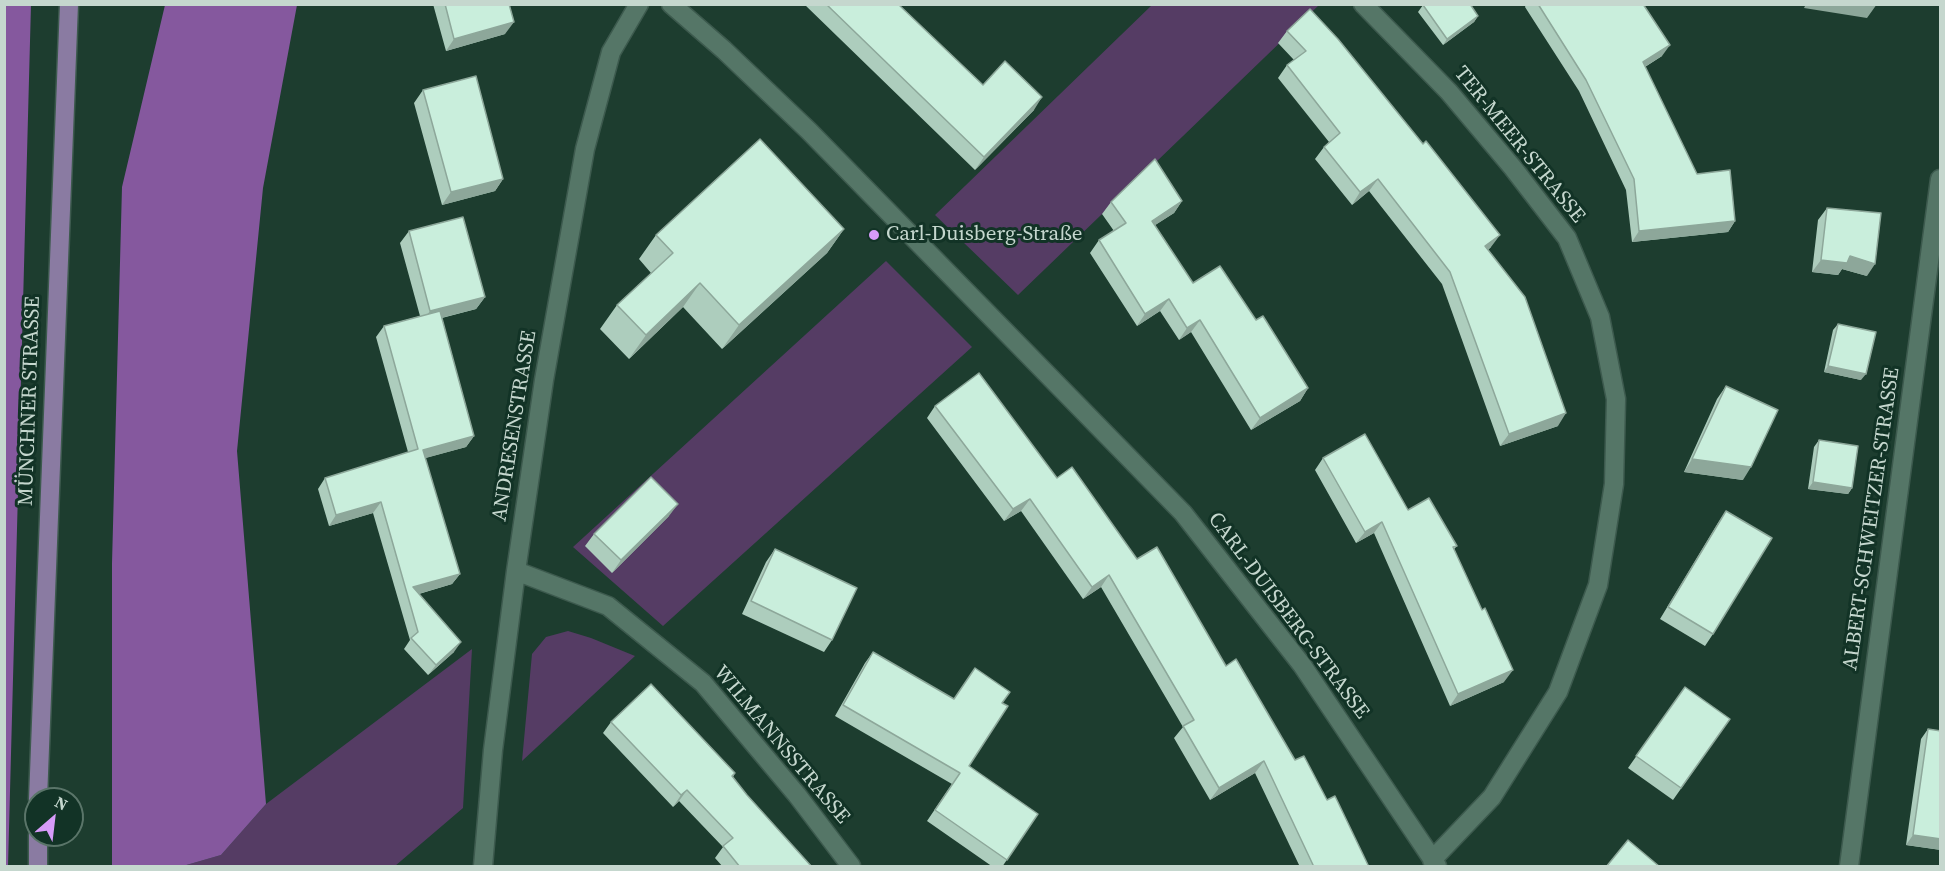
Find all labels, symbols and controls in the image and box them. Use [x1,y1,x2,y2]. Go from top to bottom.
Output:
street label: TER-MEER-STRASSE [1448,62,1590,228]
place label: Carl-Duisberg-Straße [886,222,1082,248]
marker: Carl-Duisberg-Straße [867,228,881,242]
street label: MÜNCHNER STRASSE [14,296,46,506]
street label: ANDRESENSTRASSE [487,329,543,523]
street label: ALBERT-SCHWEITZER-STRASSE [1838,366,1906,672]
street label: CARL-DUISBERG-STRASSE [1202,508,1374,724]
street label: WILMANNSSTRASSE [707,661,855,829]
north arrow [24,787,84,847]
text: N [51,790,72,815]

